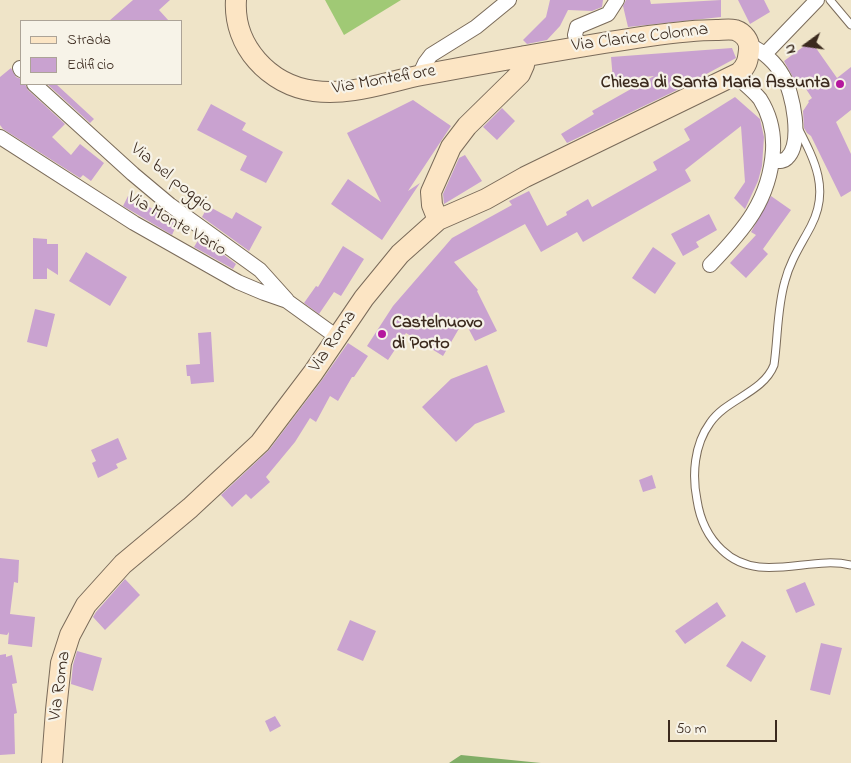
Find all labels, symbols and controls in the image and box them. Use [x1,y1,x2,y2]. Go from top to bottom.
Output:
legend [20,20,182,85]
street label: Via Clarice Colonna [571,20,709,58]
north arrow [781,20,831,70]
text: Strada [67,29,111,51]
text: N [780,42,802,56]
text: Edificio [67,54,114,76]
street label: Via Montefiore [331,61,437,101]
place label: Chiesa di Santa Maria Assunta [601,73,830,95]
marker: Chiesa di Santa Maria Assunta [834,78,846,90]
street label: Via bel poggio [125,139,217,219]
street label: Via Monte Vario [123,188,229,262]
street label: Via Roma [306,307,362,377]
place label: Castelnuovo di Porto [392,313,483,356]
marker: Castelnuovo di Porto [376,328,388,340]
street label: Via Roma [45,650,77,722]
scale bar [671,710,780,742]
text: 50 m [676,718,706,740]

